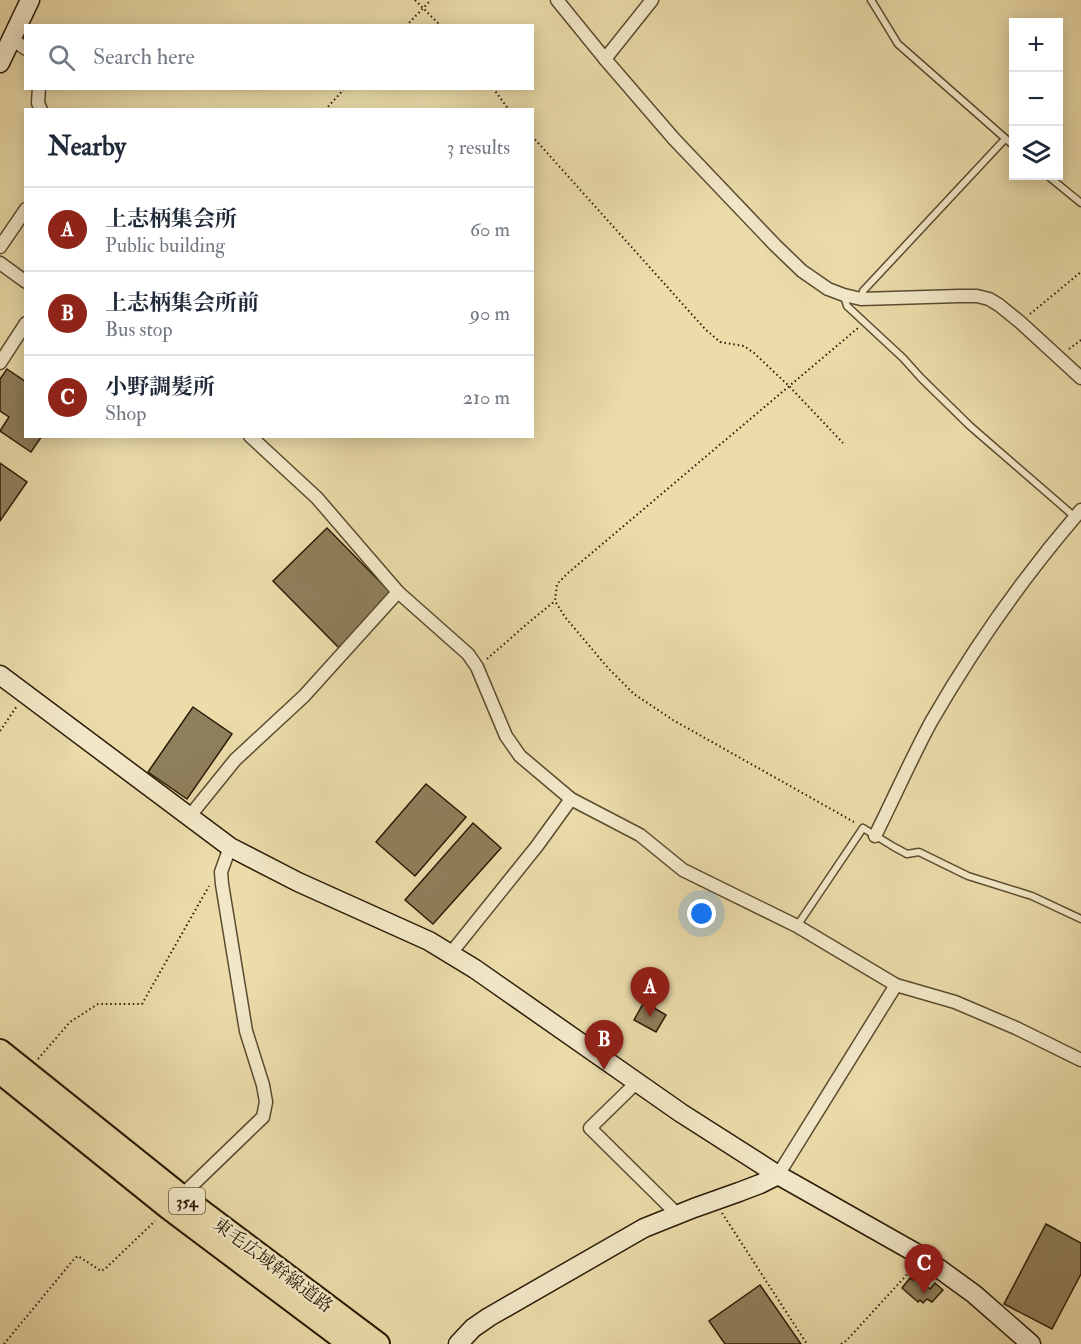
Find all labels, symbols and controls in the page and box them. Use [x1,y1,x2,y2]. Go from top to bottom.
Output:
map controls [1009,18,1063,180]
button: + [1009,18,1063,72]
search box [24,24,534,90]
icon: search [45,41,78,74]
text: Search here [93,43,195,71]
button: − [1009,72,1063,126]
button: layers [1009,126,1063,180]
text: Nearby [48,131,126,163]
text: 3 results [447,135,510,160]
text: 上志柄集会所 [105,205,237,233]
text: A [61,217,74,242]
text: 60 m [470,217,510,242]
text: Public building [105,233,225,258]
text: 上志柄集会所前 [105,289,259,317]
text: B [61,301,74,326]
text: 90 m [470,301,510,326]
text: Bus stop [105,317,173,342]
text: 小野調髪所 [105,373,215,401]
text: C [60,385,75,410]
text: 210 m [463,385,510,410]
text: Shop [105,401,146,426]
your location [687,899,716,928]
pin: A [630,968,670,1017]
pin: B [584,1020,624,1070]
road number: 354 [169,1188,205,1214]
street label: 東毛広域幹線道路 [208,1213,337,1318]
pin: C [904,1244,944,1294]

